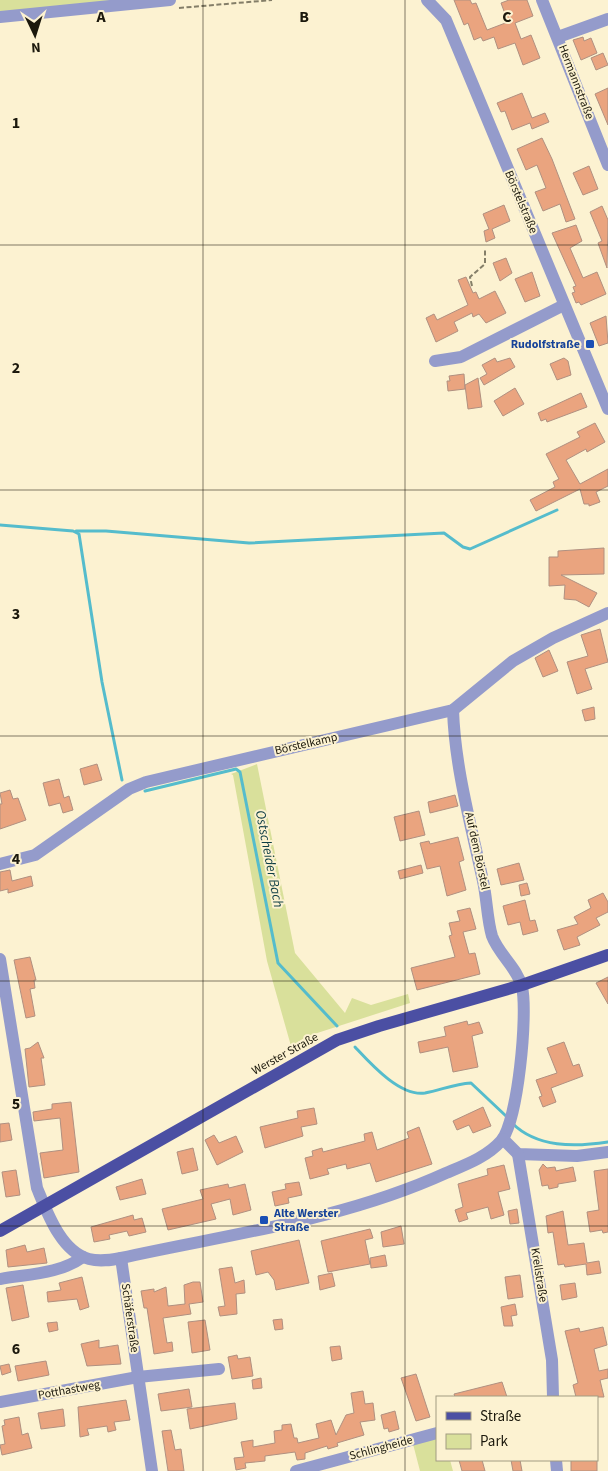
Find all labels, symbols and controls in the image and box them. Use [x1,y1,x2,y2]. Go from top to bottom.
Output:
text: A [95,6,106,28]
text: B [299,6,309,28]
text: C [502,6,512,28]
north arrow [10,10,60,60]
text: N [30,37,41,57]
street label: Hermannstraße [554,42,598,122]
text: 1 [12,112,20,134]
street label: Börstelstraße [500,168,542,236]
place label: Rudolfstraße [511,336,580,353]
marker: Rudolfstraße [584,338,596,350]
text: 2 [12,357,20,379]
text: 3 [12,603,20,625]
street label: Börstelkamp [273,728,339,759]
water label: Ostscheider Bach [250,809,288,909]
street label: Auf dem Börstel [460,810,494,892]
text: 4 [12,848,21,870]
street label: Werster Straße [249,1029,321,1079]
text: 5 [12,1093,20,1115]
place label: Alte Werster Straße [273,1205,339,1236]
marker: Alte Werster Straße [258,1214,270,1226]
street label: Krellstraße [526,1247,552,1303]
street label: Schäferstraße [117,1282,143,1354]
text: 6 [12,1338,20,1360]
street label: Potthastweg [37,1376,101,1404]
legend [436,1396,598,1461]
text: Straße [480,1406,521,1427]
street label: Schlingheide [347,1431,415,1465]
text: Park [480,1431,509,1452]

